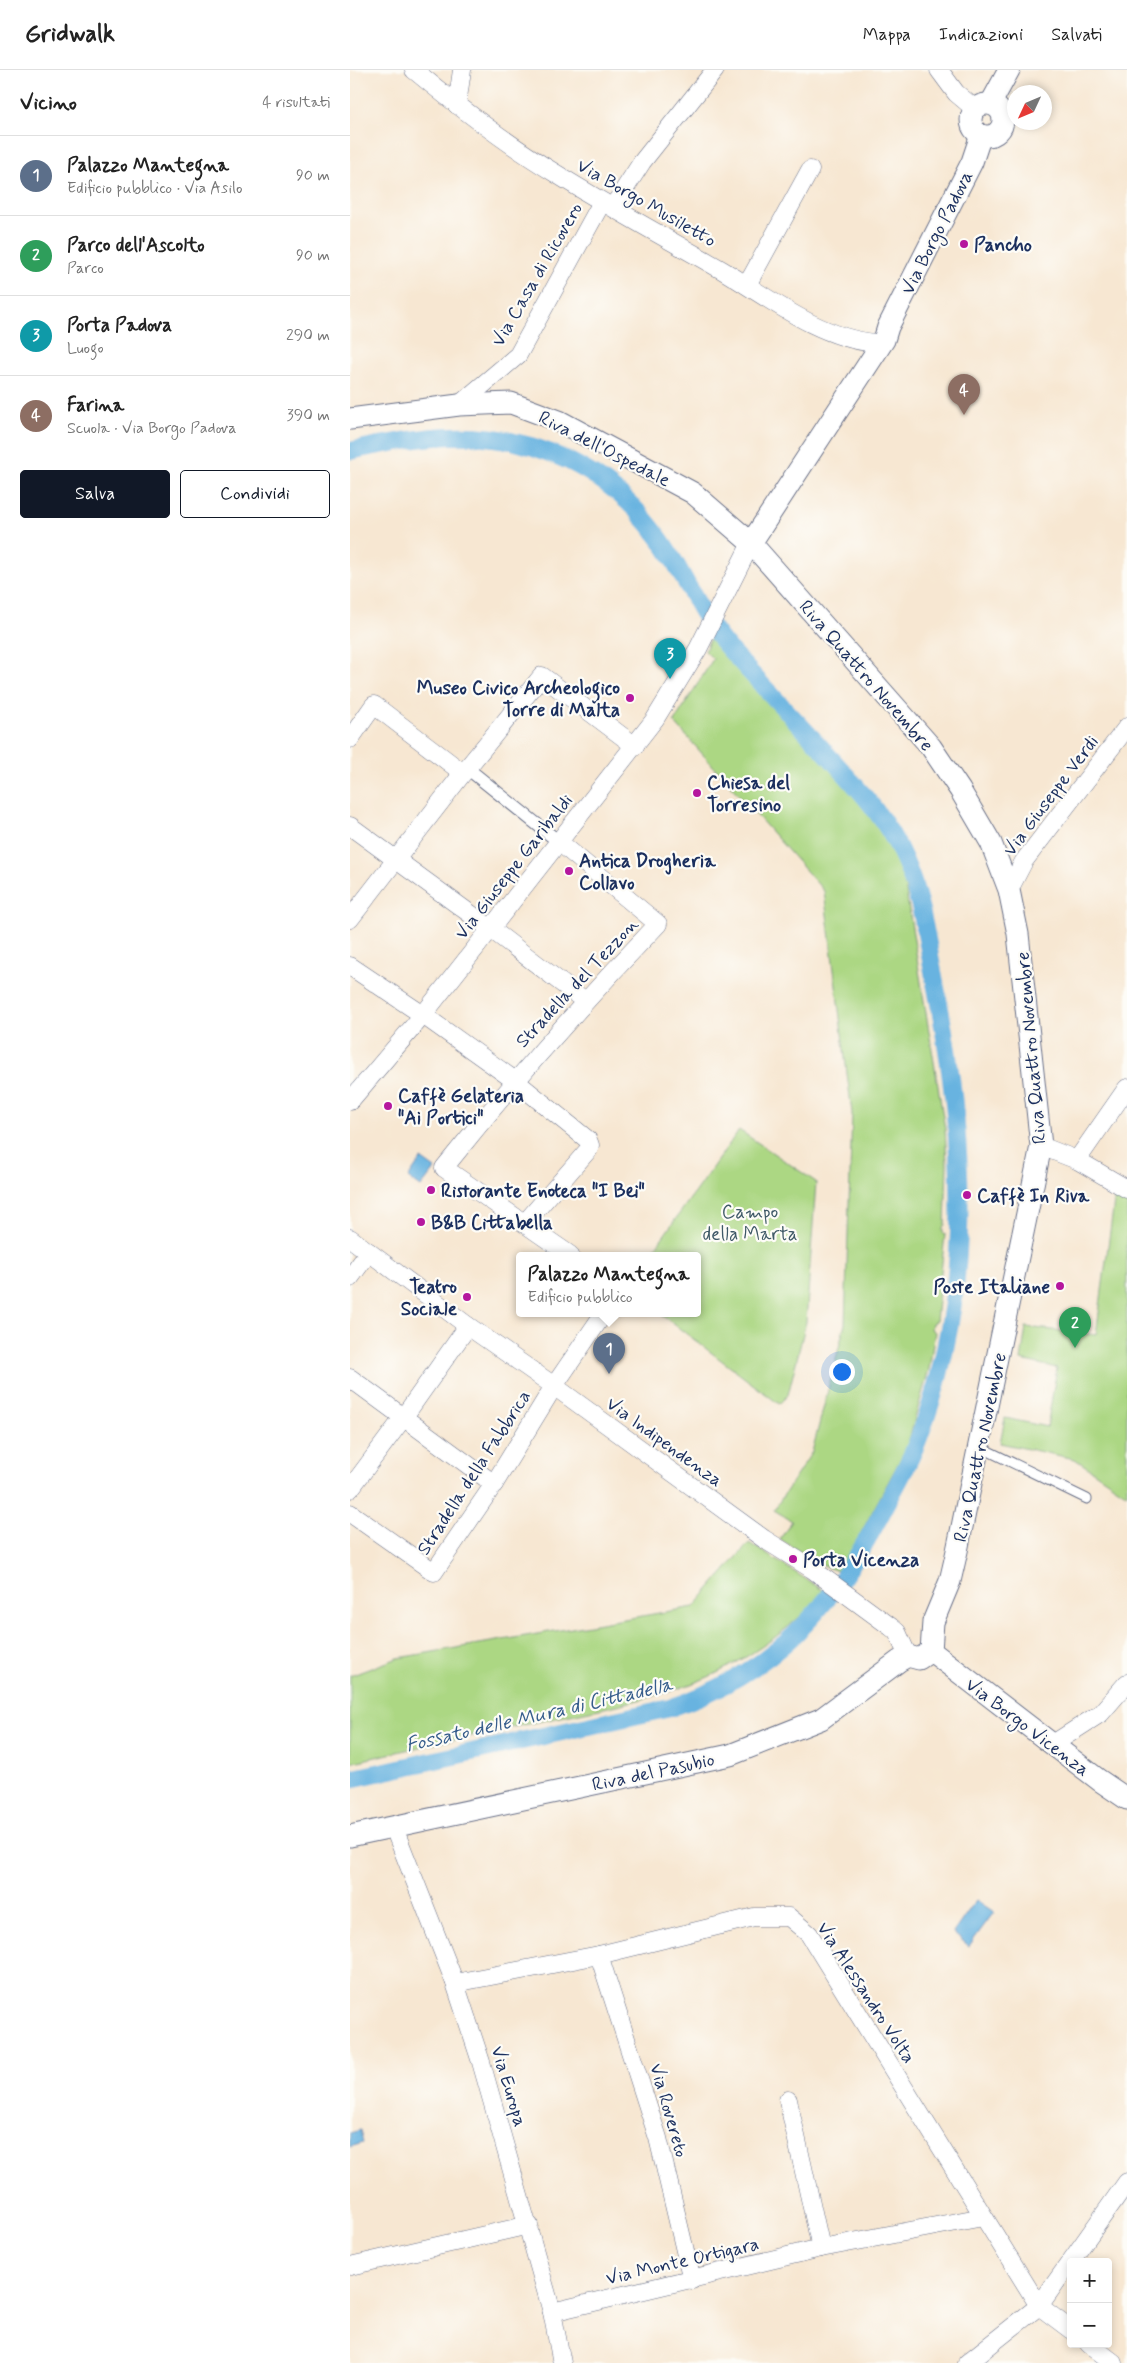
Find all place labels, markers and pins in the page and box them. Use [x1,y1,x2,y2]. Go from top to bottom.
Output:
place label: Pancho [974,233,1032,258]
marker: Pancho [958,238,970,250]
pin: 4 [948,374,980,415]
pin: 3 [654,638,686,679]
place label: Museo Civico Archeologico Torre di Malta [417,676,620,723]
marker: Museo Civico Archeologico Torre di Malta [624,692,636,704]
place label: Chiesa del Torresino [707,771,790,818]
marker: Chiesa del Torresino [691,787,703,799]
place label: Antica Drogheria Collavo [579,849,716,896]
marker: Antica Drogheria Collavo [563,865,575,877]
place label: Caffè Gelateria "Ai Portici" [398,1084,524,1131]
marker: Caffè Gelateria "Ai Portici" [382,1100,394,1112]
place label: Ristorante Enoteca "I Bei" [441,1179,645,1204]
marker: Ristorante Enoteca "I Bei" [425,1184,437,1196]
place label: Caffè In Riva [977,1184,1090,1209]
marker: Caffè In Riva [961,1189,973,1201]
place label: B&B Cittabella [431,1211,553,1236]
marker: B&B Cittabella [415,1216,427,1228]
place label: Teatro Sociale [401,1275,458,1322]
place label: Poste Italiane [934,1275,1050,1300]
marker: Poste Italiane [1054,1280,1066,1292]
marker: Teatro Sociale [461,1291,473,1303]
pin: 2 [1059,1307,1091,1348]
pin: 1 [593,1333,625,1374]
place label: Porta Vicenza [803,1548,919,1573]
marker: Porta Vicenza [787,1553,799,1565]

